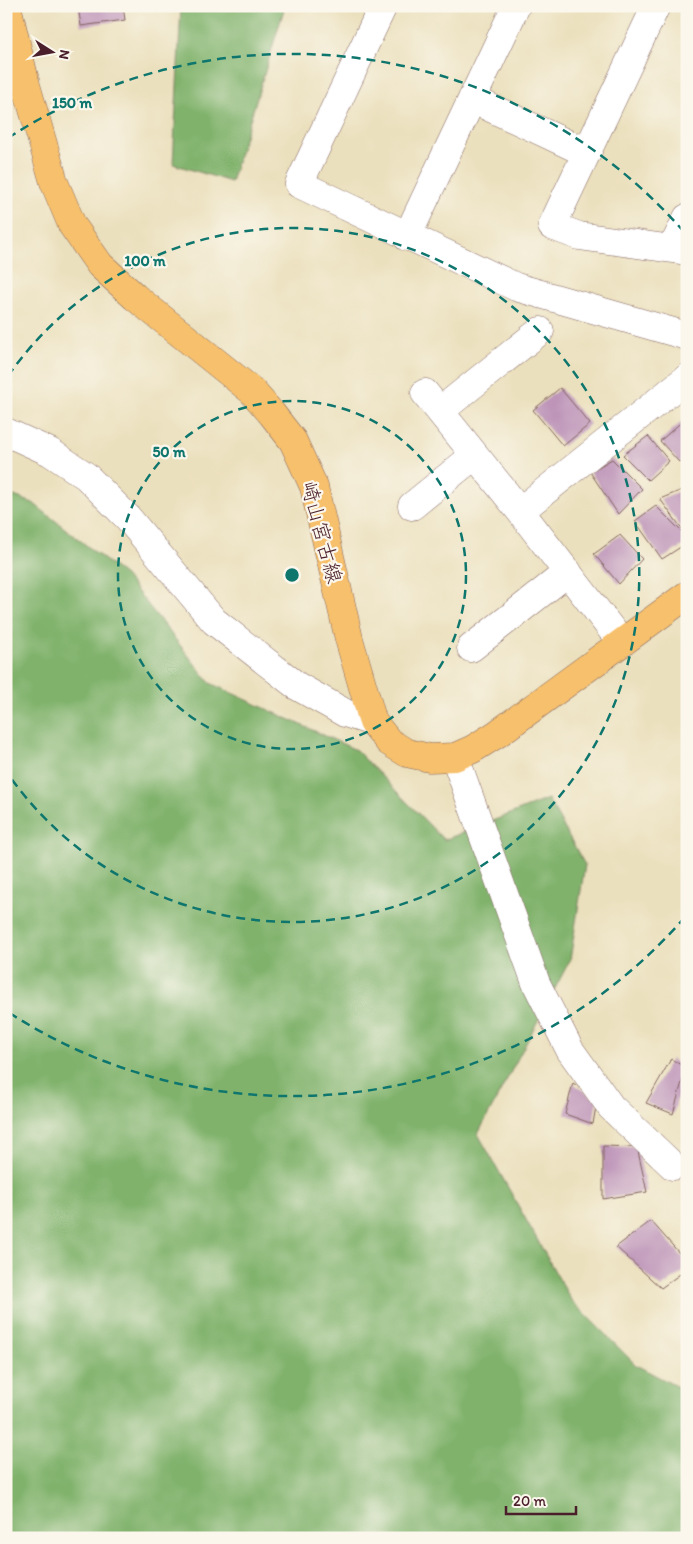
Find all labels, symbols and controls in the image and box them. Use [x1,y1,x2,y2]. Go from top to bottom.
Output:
north arrow [28,28,78,78]
text: N [55,48,74,61]
text: 150 m [52,94,92,112]
text: 100 m [124,252,166,270]
text: 50 m [152,443,186,461]
street label: 崎山宮古線 [296,478,348,586]
centre of rings [283,566,301,584]
scale bar [506,1484,576,1516]
text: 20 m [513,1492,547,1510]

